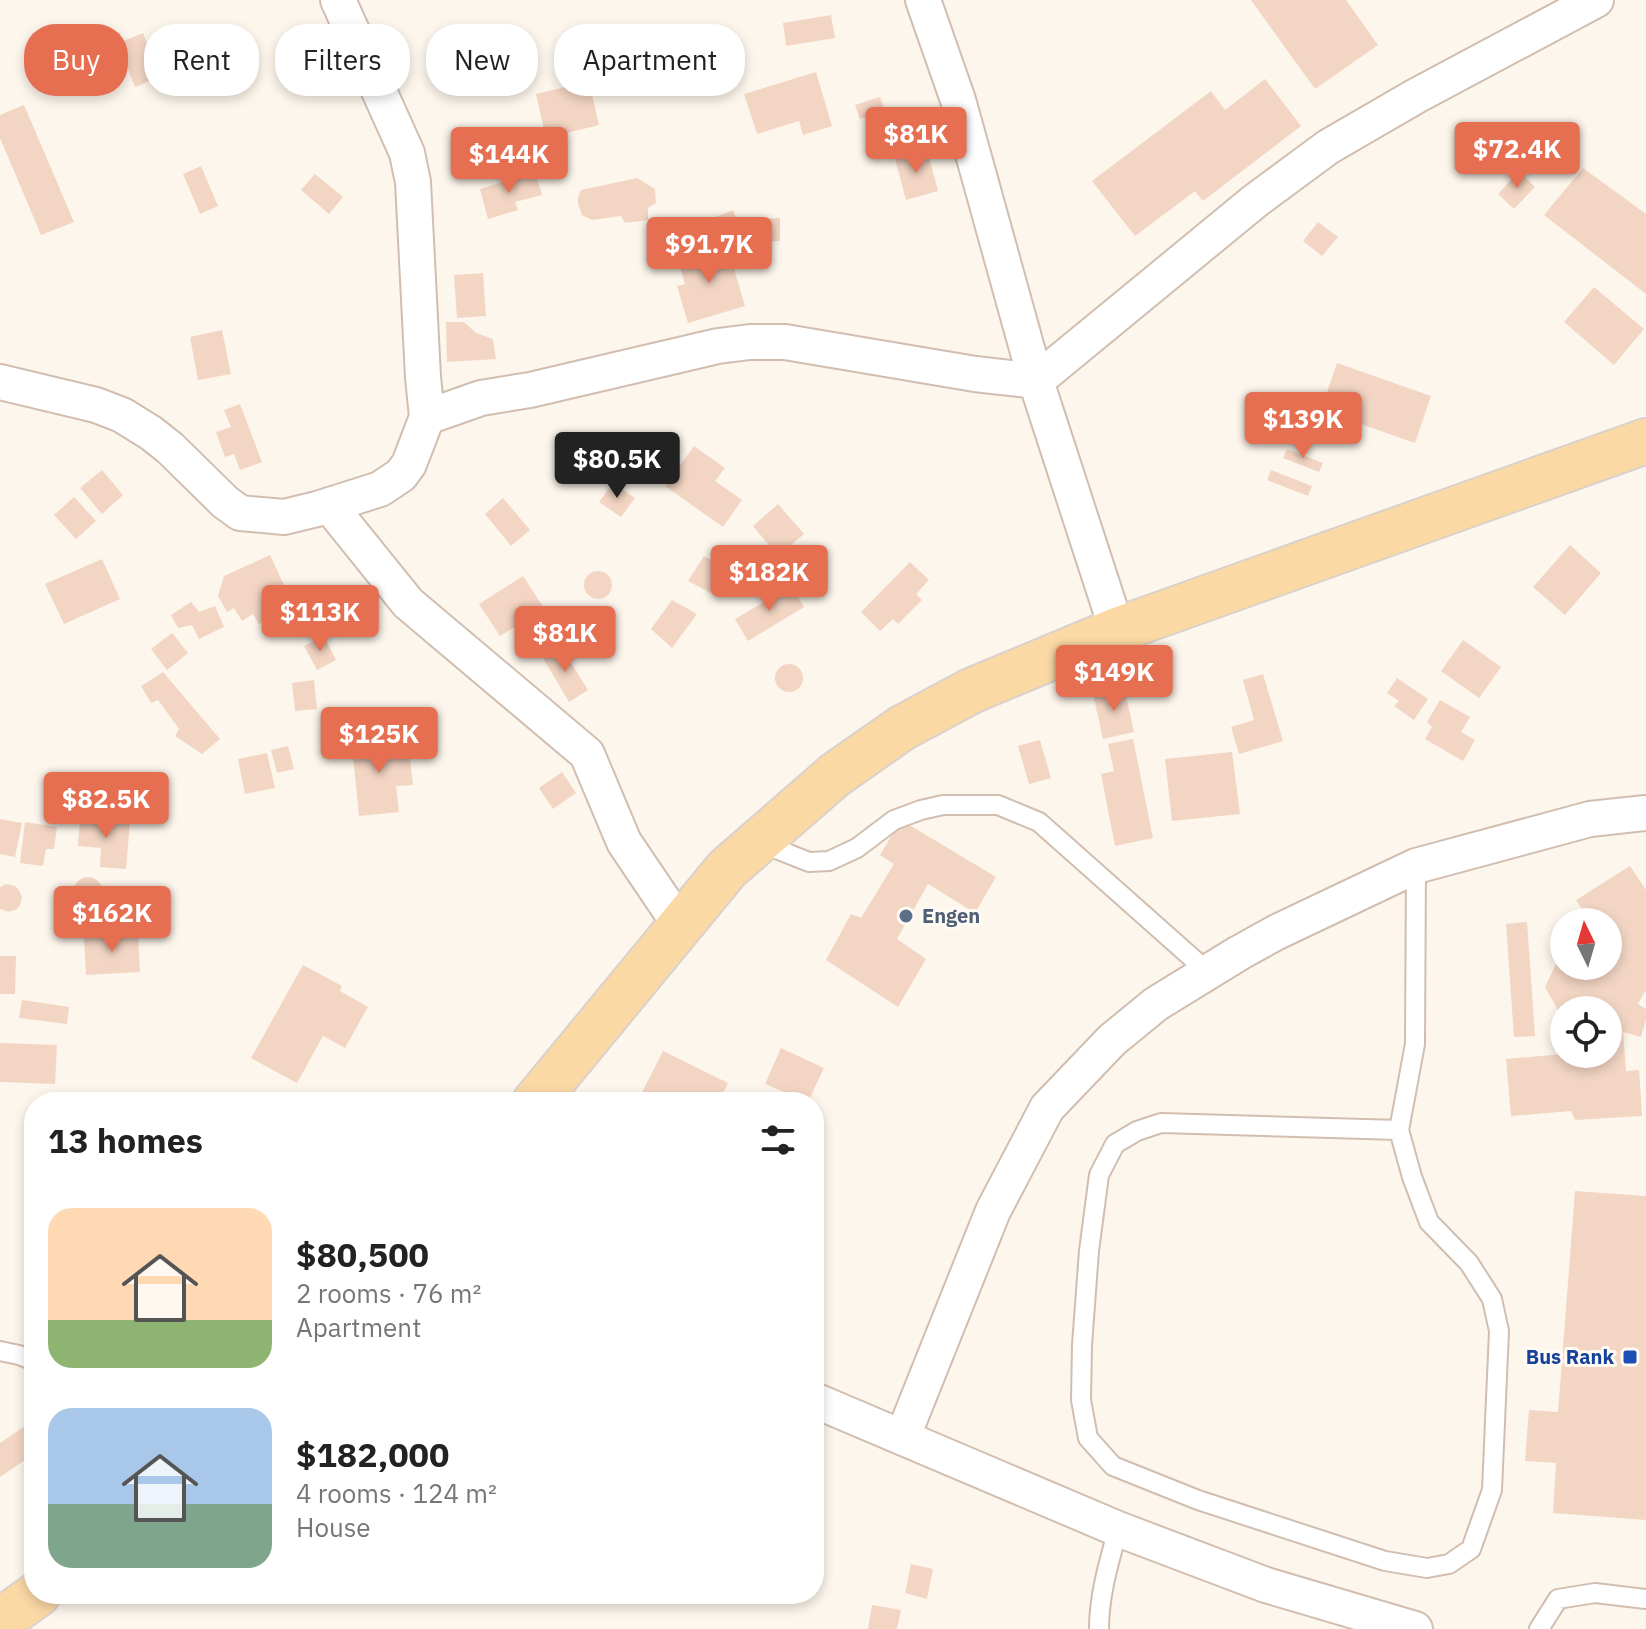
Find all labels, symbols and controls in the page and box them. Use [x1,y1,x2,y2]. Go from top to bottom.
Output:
chip: Buy [24,24,128,96]
chip: Rent [144,24,259,96]
chip: Filters [275,24,410,96]
chip: New [426,24,538,96]
chip: Apartment [554,24,745,96]
pin: $81K [869,107,963,175]
text: $81K [884,116,948,150]
pin: $72.4K [1452,122,1582,190]
pin: $144K [453,127,565,195]
text: $72.4K [1473,131,1561,165]
text: $144K [469,136,549,170]
pin: $91.7K [644,217,774,285]
text: $91.7K [665,226,753,260]
pin: $139K [1247,392,1359,460]
text: $139K [1263,401,1343,435]
pin: $80.5K [552,432,682,500]
text: $80.5K [573,441,661,475]
pin: $182K [713,545,825,613]
text: $182K [729,554,809,588]
pin: $113K [264,585,376,653]
text: $113K [280,594,360,628]
pin: $81K [518,606,612,674]
text: $81K [533,615,597,649]
pin: $149K [1058,645,1170,713]
text: $149K [1074,654,1154,688]
pin: $125K [323,707,435,775]
text: $125K [339,716,419,750]
pin: $82.5K [41,772,171,840]
text: $82.5K [62,781,150,815]
pin: $162K [56,886,168,954]
text: $162K [72,895,152,929]
place label: Engen [922,902,980,929]
marker: Engen [897,907,915,925]
north arrow [1550,908,1622,980]
map controls [1550,908,1622,1068]
button: locate [1550,996,1622,1068]
text: 13 homes [48,1118,203,1162]
icon: filters [756,1118,800,1162]
text: $80,500 [296,1232,429,1276]
icon: home [112,1240,208,1336]
text: 2 rooms · 76 m² [296,1276,481,1310]
text: Apartment [296,1310,421,1344]
place label: Bus Rank [1526,1343,1614,1370]
marker: Bus Rank [1621,1348,1639,1366]
text: $182,000 [296,1432,449,1476]
icon: home [112,1440,208,1536]
text: 4 rooms · 124 m² [296,1476,497,1510]
text: House [296,1510,371,1544]

